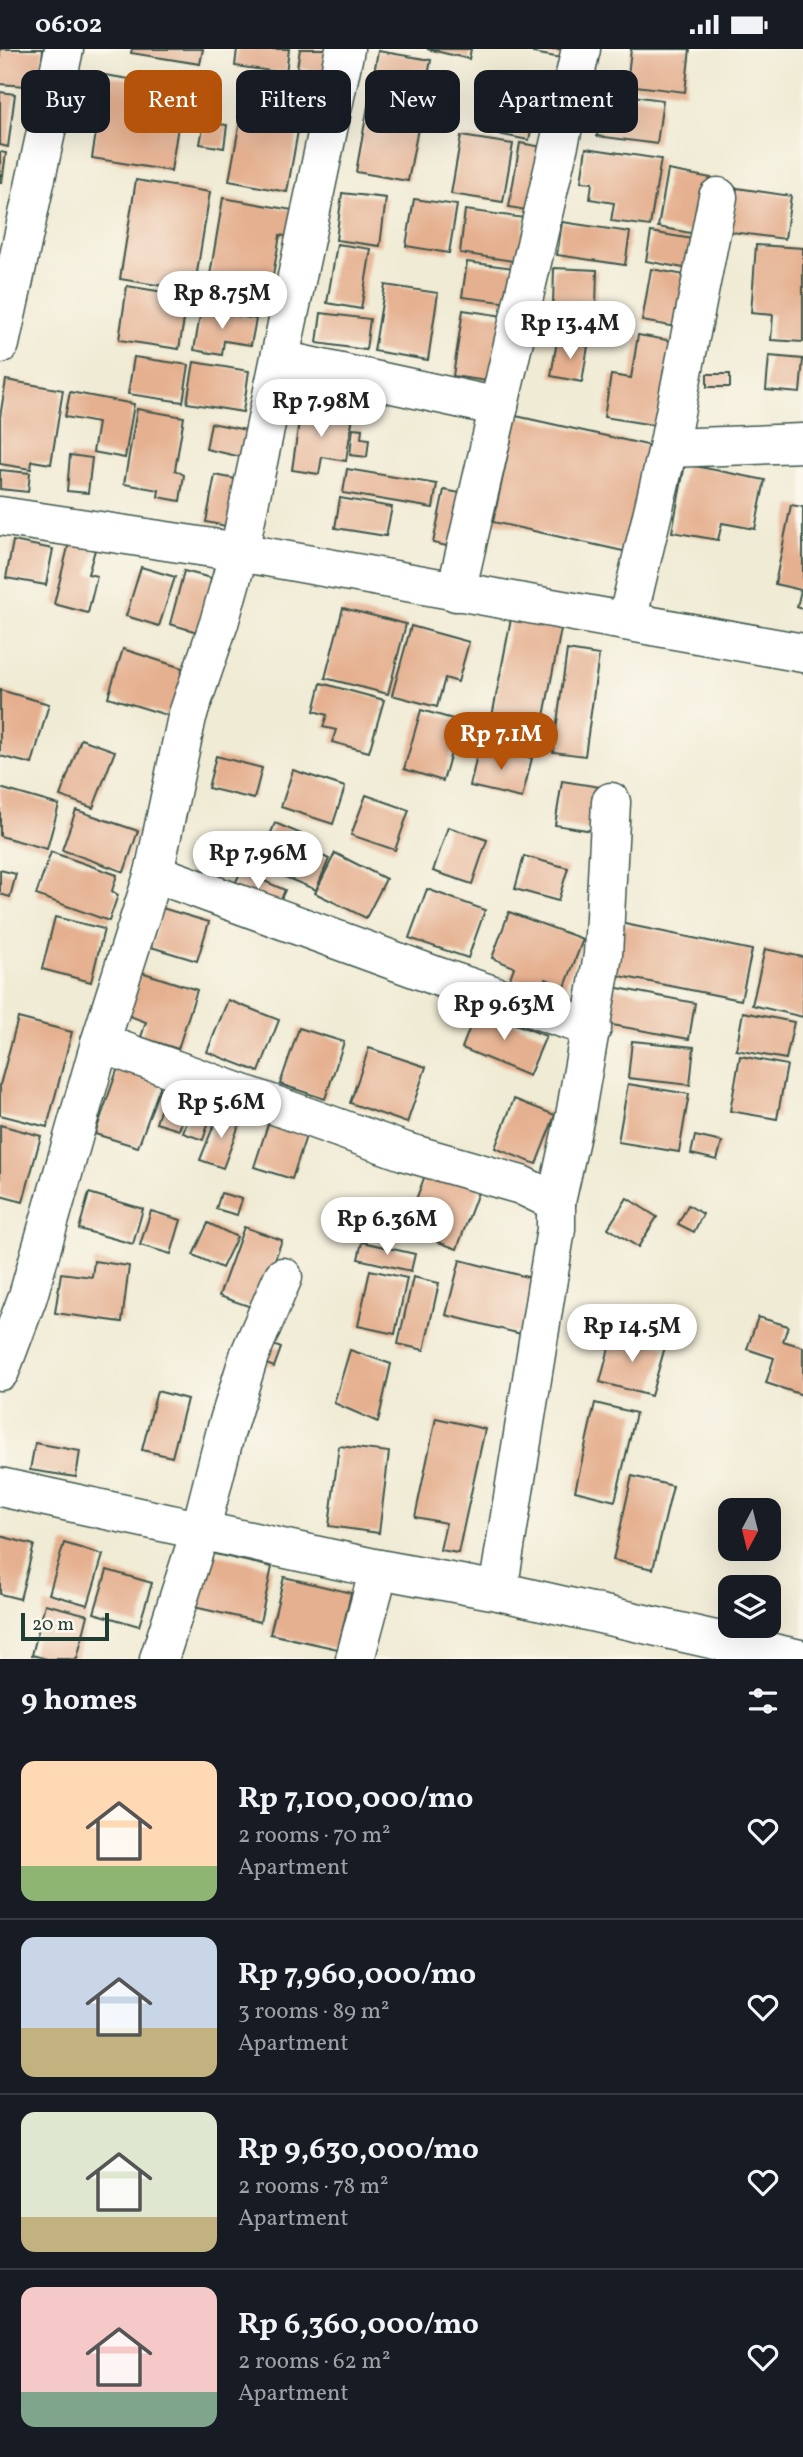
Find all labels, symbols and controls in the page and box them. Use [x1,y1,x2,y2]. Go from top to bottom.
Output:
text: 06:02 [35,7,102,43]
chip: Buy [21,70,110,133]
chip: Rent [124,70,222,133]
chip: Filters [236,70,351,133]
chip: New [365,70,460,133]
chip: Apartment [474,70,638,133]
pin: Rp 8.75M [150,271,294,331]
text: Rp 8.75M [173,278,271,310]
pin: Rp 13.4M [498,301,642,361]
text: Rp 13.4M [521,308,619,340]
pin: Rp 7.98M [249,379,393,439]
text: Rp 7.98M [272,386,370,418]
pin: Rp 7.1M [436,713,566,772]
text: Rp 7.1M [460,719,542,751]
pin: Rp 7.96M [186,831,330,891]
text: Rp 7.96M [209,838,307,870]
pin: Rp 9.63M [432,983,576,1042]
text: Rp 9.63M [454,989,554,1021]
pin: Rp 5.6M [156,1081,286,1140]
text: Rp 5.6M [177,1087,265,1119]
pin: Rp 6.36M [315,1197,459,1257]
text: Rp 6.36M [337,1204,437,1236]
pin: Rp 14.5M [560,1305,704,1364]
text: Rp 14.5M [583,1311,681,1343]
north arrow [718,1498,780,1561]
map controls [718,1498,781,1638]
button: layers [718,1575,781,1638]
scale bar [21,1610,108,1642]
text: 20 m [32,1612,74,1638]
text: 9 homes [21,1680,137,1722]
icon: filters [744,1682,782,1720]
text: Rp 7,100,000/mo [238,1778,473,1820]
icon: home [77,1789,161,1873]
icon: heart [744,1812,782,1850]
text: 2 rooms · 70 m² [238,1820,391,1852]
text: Apartment [238,1852,349,1884]
text: Rp 7,960,000/mo [238,1954,476,1996]
icon: home [77,1965,161,2049]
icon: heart [744,1988,782,2026]
text: 3 rooms · 89 m² [238,1996,390,2028]
text: Apartment [238,2028,349,2060]
text: Rp 9,630,000/mo [238,2129,479,2171]
icon: home [77,2140,161,2224]
icon: heart [744,2163,782,2201]
text: 2 rooms · 78 m² [238,2171,389,2203]
text: Apartment [238,2203,349,2235]
text: Rp 6,360,000/mo [238,2304,479,2346]
icon: home [77,2315,161,2399]
icon: heart [744,2338,782,2376]
text: 2 rooms · 62 m² [238,2346,390,2378]
text: Apartment [238,2378,349,2410]

